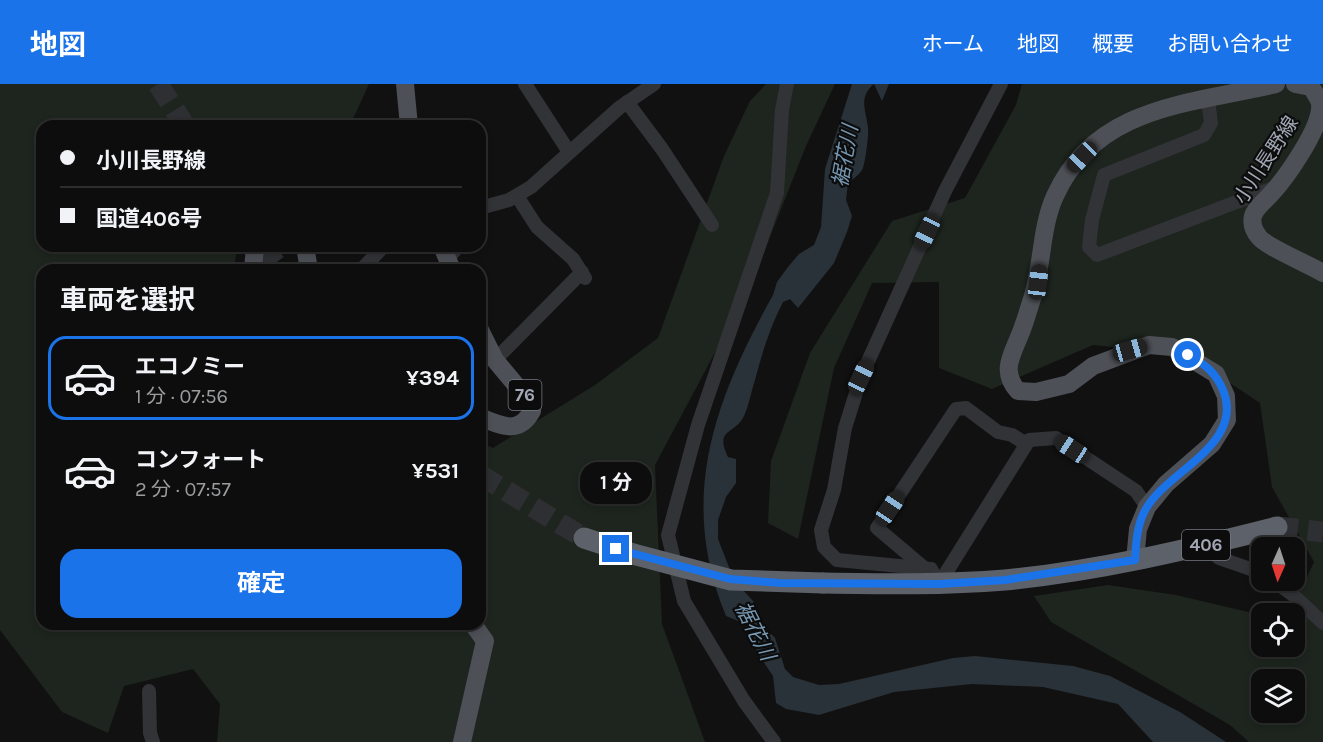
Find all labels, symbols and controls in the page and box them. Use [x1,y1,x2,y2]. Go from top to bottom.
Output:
text: 地図 [30,28,86,61]
text: ホーム [922,32,984,56]
text: 地図 [1017,32,1059,56]
text: 概要 [1092,32,1134,56]
text: お問い合わせ [1167,32,1293,56]
street label: 小川長野線 [1229,112,1303,208]
water label: 裾花川 [828,121,863,189]
car [1063,138,1101,176]
text: 小川長野線 [96,148,206,174]
text: 国道406号 [96,206,202,232]
car [911,212,943,252]
car [1027,263,1049,301]
text: 車両を選択 [60,284,195,316]
car [1110,336,1150,364]
route start [1174,341,1201,368]
icon: car [63,351,117,405]
text: エコノミー [135,354,245,380]
car [845,357,877,397]
text: ¥394 [406,365,459,391]
road number: 76 [508,380,542,410]
text: 1 分 · 07:56 [135,385,228,408]
car [1052,432,1092,466]
icon: car [63,444,117,498]
text: コンフォート [135,447,266,473]
text: ¥531 [412,458,459,484]
callout: 1 分 [580,462,652,504]
text: 1 分 [600,471,632,494]
text: 2 分 · 07:57 [135,478,231,501]
car [872,488,908,528]
road number: 406 [1182,530,1230,560]
route end [602,535,629,562]
north arrow [1251,537,1305,591]
map controls [1251,537,1305,723]
button: 確定 [60,549,462,618]
water label: 裾花川 [730,597,781,666]
button: locate [1251,603,1305,657]
button: layers [1251,669,1305,723]

